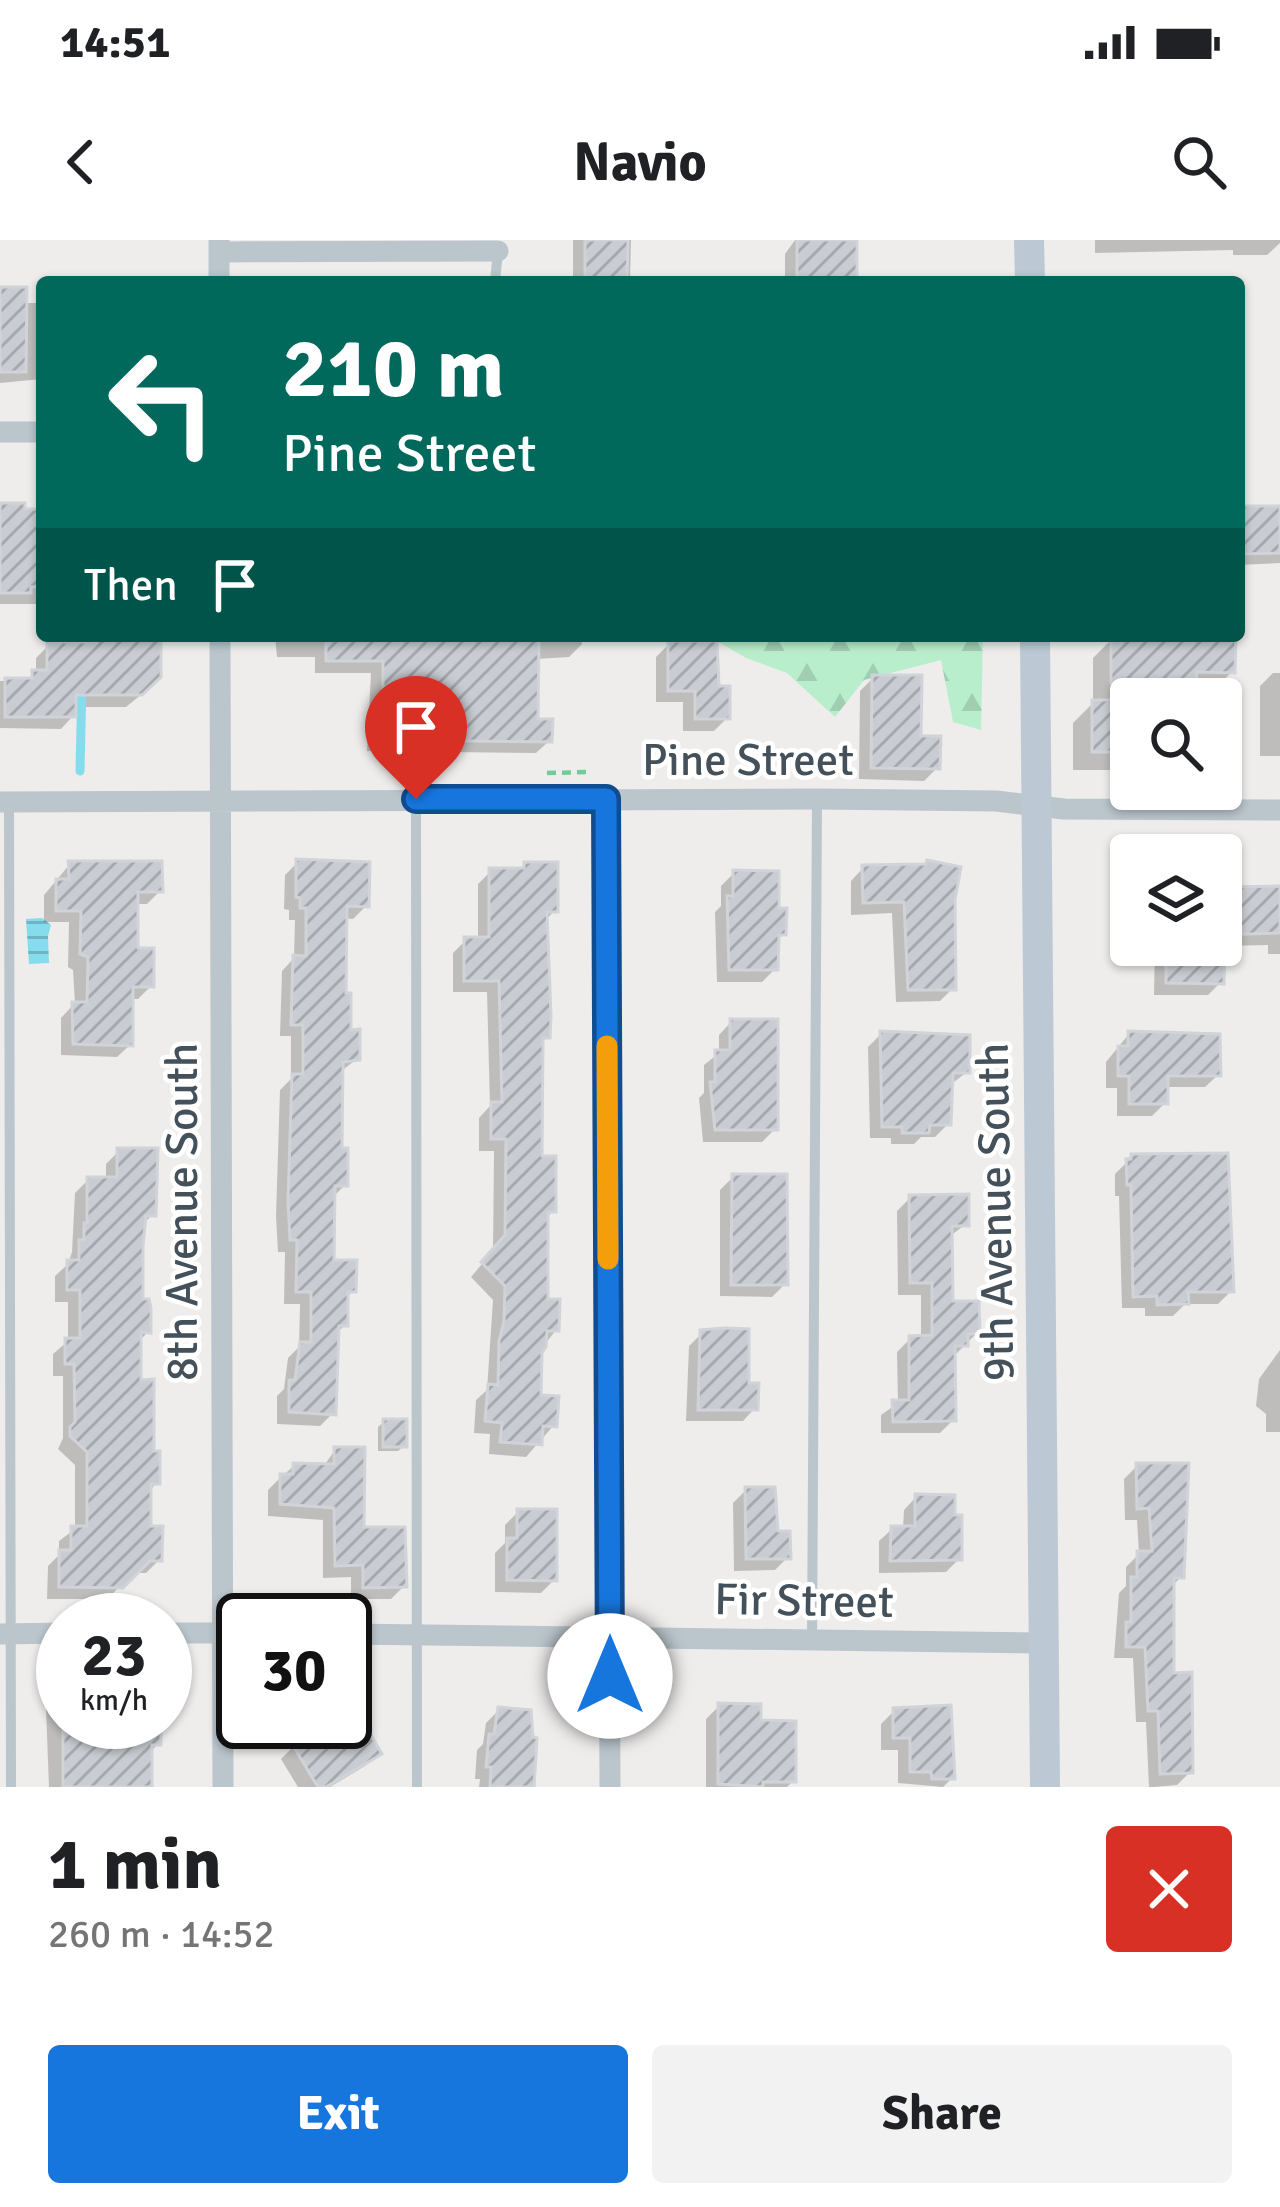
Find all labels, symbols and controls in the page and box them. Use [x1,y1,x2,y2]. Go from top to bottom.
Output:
text: 14:51 [60,15,170,70]
icon: back [48,129,114,195]
text: Navio [573,129,707,196]
icon: search [1166,129,1232,195]
text: 210 m [282,317,504,421]
icon: left [84,324,240,480]
text: Pine Street [282,420,536,487]
icon: arrive [202,552,268,618]
text: Then [84,558,178,613]
pin [365,676,467,799]
map controls [1110,678,1242,966]
button: search [1110,678,1242,810]
icon: arrive [383,694,449,760]
street label: Pine Street [642,733,854,788]
button: layers [1110,834,1242,966]
street label: 9th Avenue South [966,1042,1026,1382]
street label: 8th Avenue South [155,1043,210,1381]
street label: Fir Street [714,1572,894,1630]
speed limit sign: 30 [216,1593,372,1749]
position arrow [547,1613,673,1739]
text: 23 [82,1619,146,1693]
text: km/h [80,1682,148,1719]
text: 1 min [48,1820,222,1909]
button: close [1106,1826,1232,1952]
text: 260 m · 14:52 [48,1910,275,1958]
button: Exit [48,2045,628,2183]
button: Share [652,2045,1232,2183]

